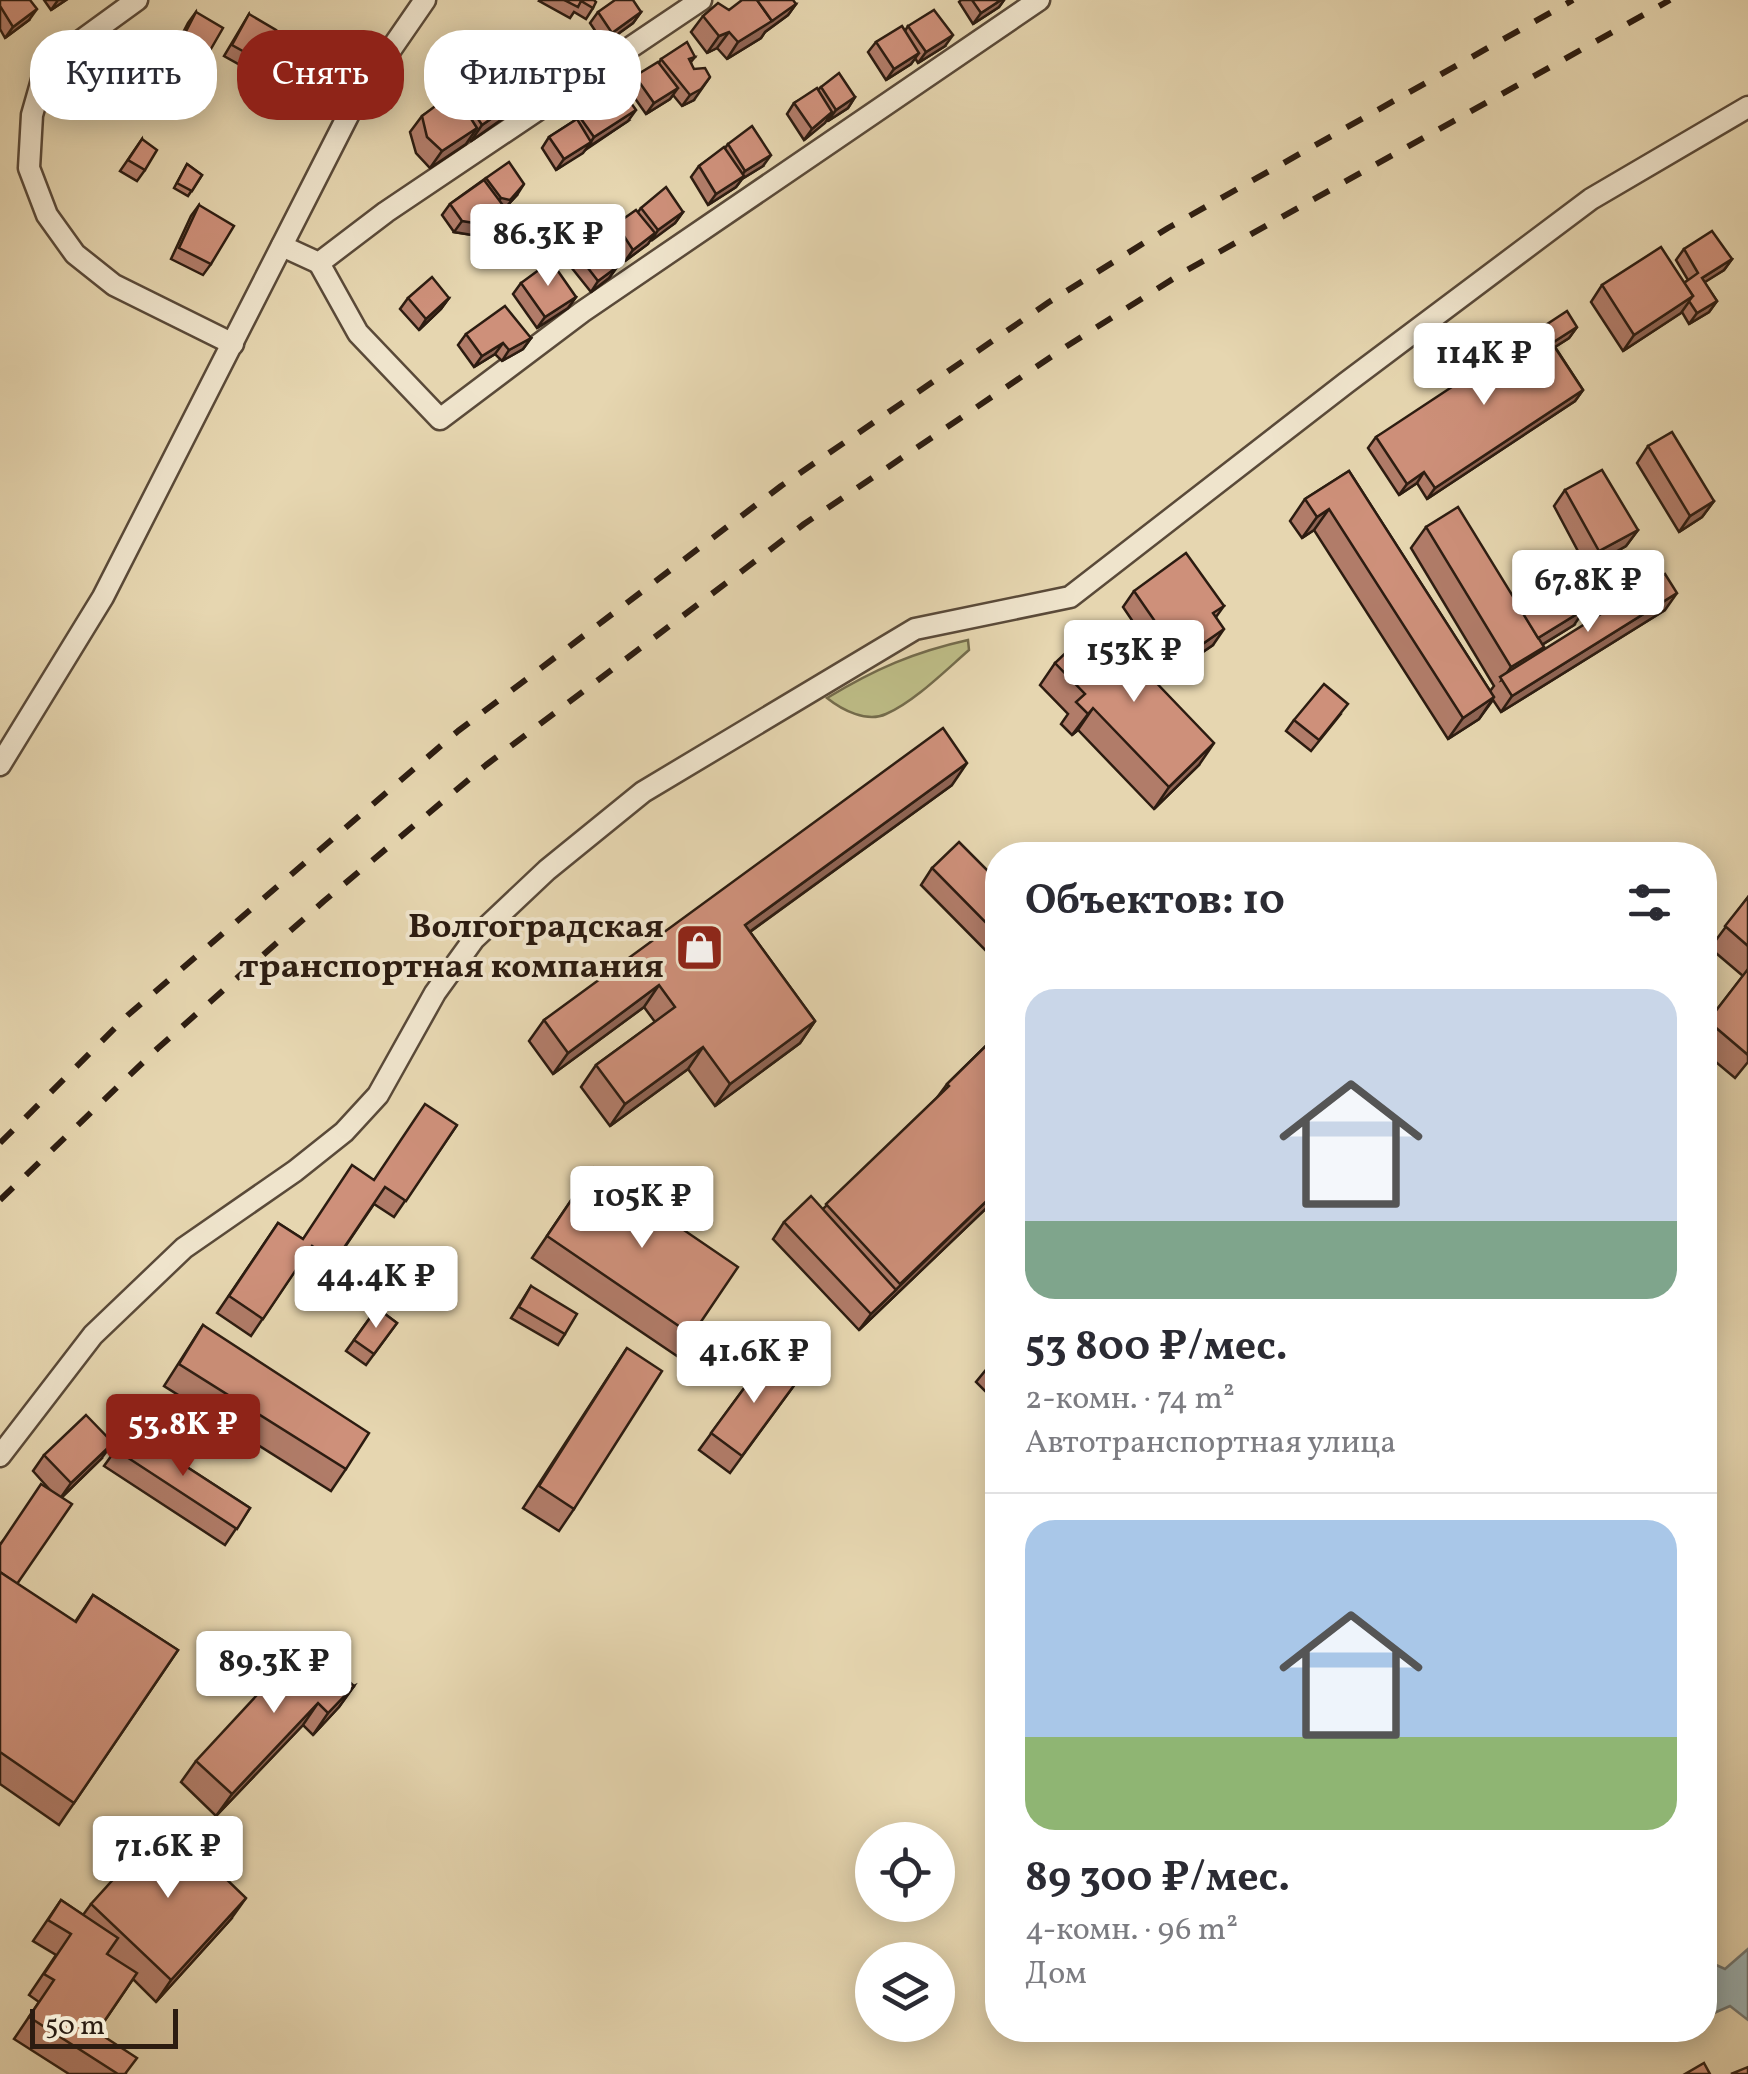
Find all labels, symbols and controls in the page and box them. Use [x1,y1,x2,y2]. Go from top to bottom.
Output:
chip: Купить [30,30,217,120]
chip: Снять [237,30,404,120]
chip: Фильтры [424,30,641,120]
pin: 86.3K ₽ [456,204,640,289]
text: 86.3K ₽ [492,214,604,258]
pin: 114K ₽ [1403,323,1565,408]
text: 114K ₽ [1436,333,1532,377]
pin: 67.8K ₽ [1496,550,1680,635]
text: 67.8K ₽ [1534,560,1642,604]
pin: 153K ₽ [1053,620,1215,705]
text: 153K ₽ [1086,630,1182,674]
text: Объектов: 10 [1025,873,1285,932]
icon: filters [1622,875,1677,930]
place label: Волгоградская транспортная компания [239,904,664,992]
shop icon: Волгоградская транспортная компания [673,922,725,974]
icon: home [1261,1054,1441,1234]
pin: 105K ₽ [561,1166,723,1251]
text: 105K ₽ [592,1176,692,1220]
pin: 44.4K ₽ [284,1246,468,1331]
text: 44.4K ₽ [317,1256,435,1300]
text: 53 800 ₽/мес. [1025,1319,1288,1378]
pin: 41.6K ₽ [662,1321,846,1406]
text: 41.6K ₽ [699,1331,809,1375]
text: 2-комн. · 74 m² [1025,1378,1235,1422]
pin: 53.8K ₽ [91,1394,275,1479]
text: 53.8K ₽ [128,1404,238,1448]
text: Автотранспортная улица [1025,1422,1396,1466]
icon: home [1261,1585,1441,1765]
pin: 89.3K ₽ [182,1631,366,1716]
text: 89.3K ₽ [218,1641,330,1685]
pin: 71.6K ₽ [76,1816,260,1901]
map controls [855,1822,955,2042]
button: locate [855,1822,955,1922]
text: 71.6K ₽ [115,1826,221,1870]
text: 89 300 ₽/мес. [1025,1850,1290,1909]
text: 4-комн. · 96 m² [1025,1909,1238,1953]
button: layers [855,1942,955,2042]
text: Дом [1025,1953,1087,1997]
scale bar [30,2004,178,2048]
text: 50 m [45,2007,105,2046]

